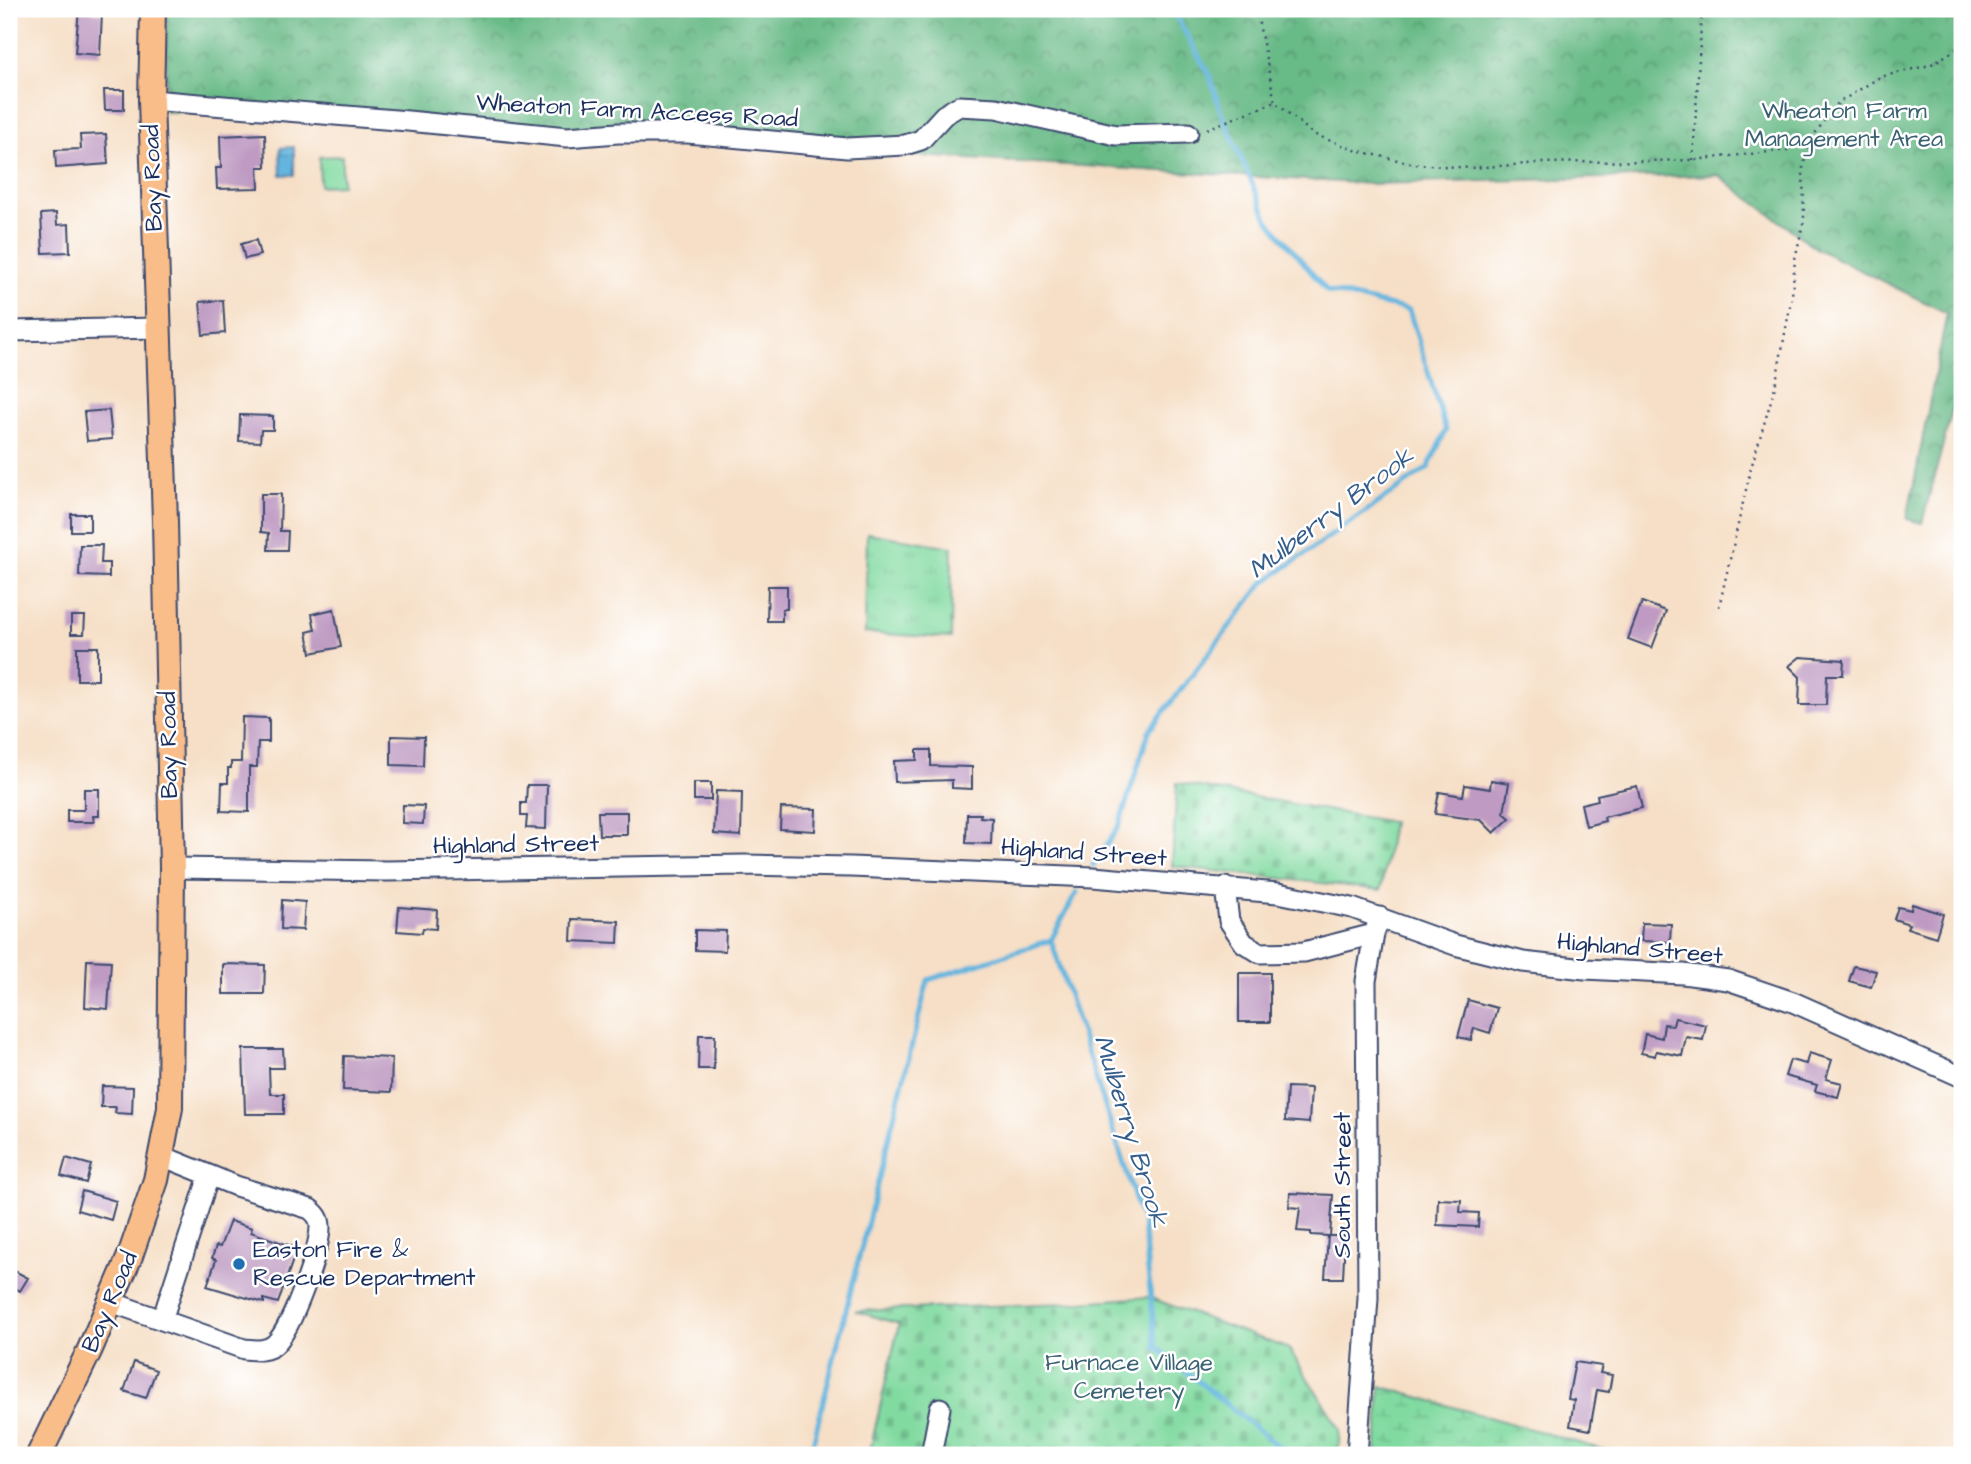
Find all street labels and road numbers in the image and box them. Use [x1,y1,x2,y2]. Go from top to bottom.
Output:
street label: Wheaton Farm Access Road [475,86,799,136]
street label: Bay Road [134,124,173,232]
street label: Bay Road [151,691,188,799]
street label: Highland Street [433,827,600,864]
street label: Highland Street [1000,830,1168,877]
street label: Highland Street [1556,925,1725,974]
street label: South Street [1326,1112,1360,1258]
street label: Bay Road [73,1246,148,1358]

